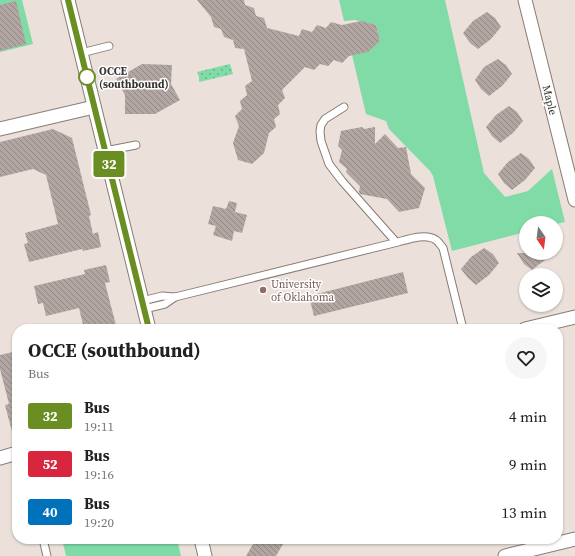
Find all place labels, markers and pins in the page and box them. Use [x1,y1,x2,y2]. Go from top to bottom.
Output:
place label: OCCE (southbound) [99,64,169,92]
marker: OCCE (southbound) [78,68,96,86]
place label: University of Oklahoma [271,277,335,305]
marker: University of Oklahoma [258,285,268,295]

